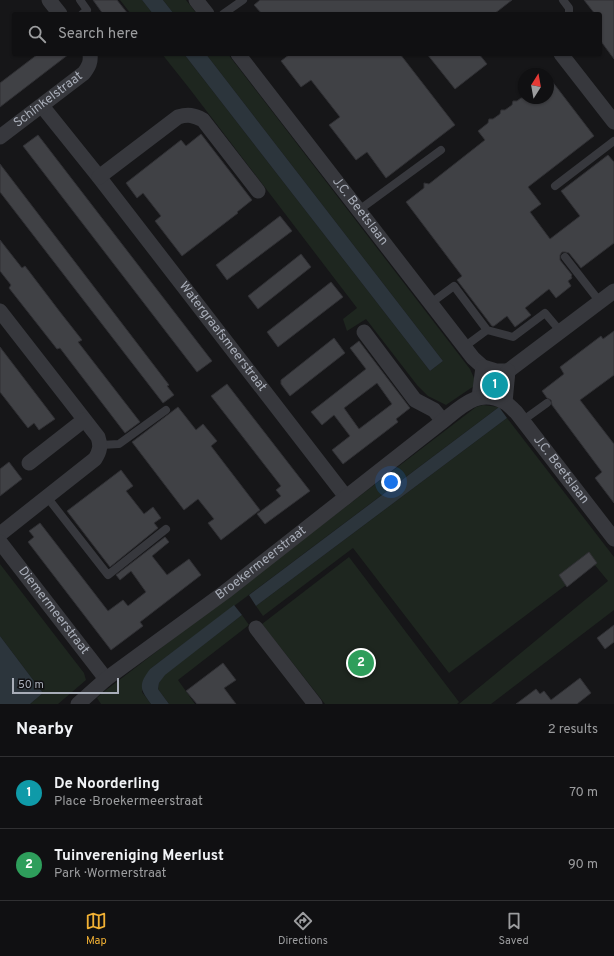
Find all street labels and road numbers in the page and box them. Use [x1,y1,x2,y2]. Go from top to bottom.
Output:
street label: Schinkelstraat [11,69,86,131]
street label: J.C. Beetslaan [328,174,391,249]
street label: Watergraafsmeerstraat [175,279,270,395]
street label: J.C. Beetslaan [529,433,592,507]
street label: Broekermeerstraat [213,523,310,604]
street label: Diemermeerstraat [14,564,92,658]

